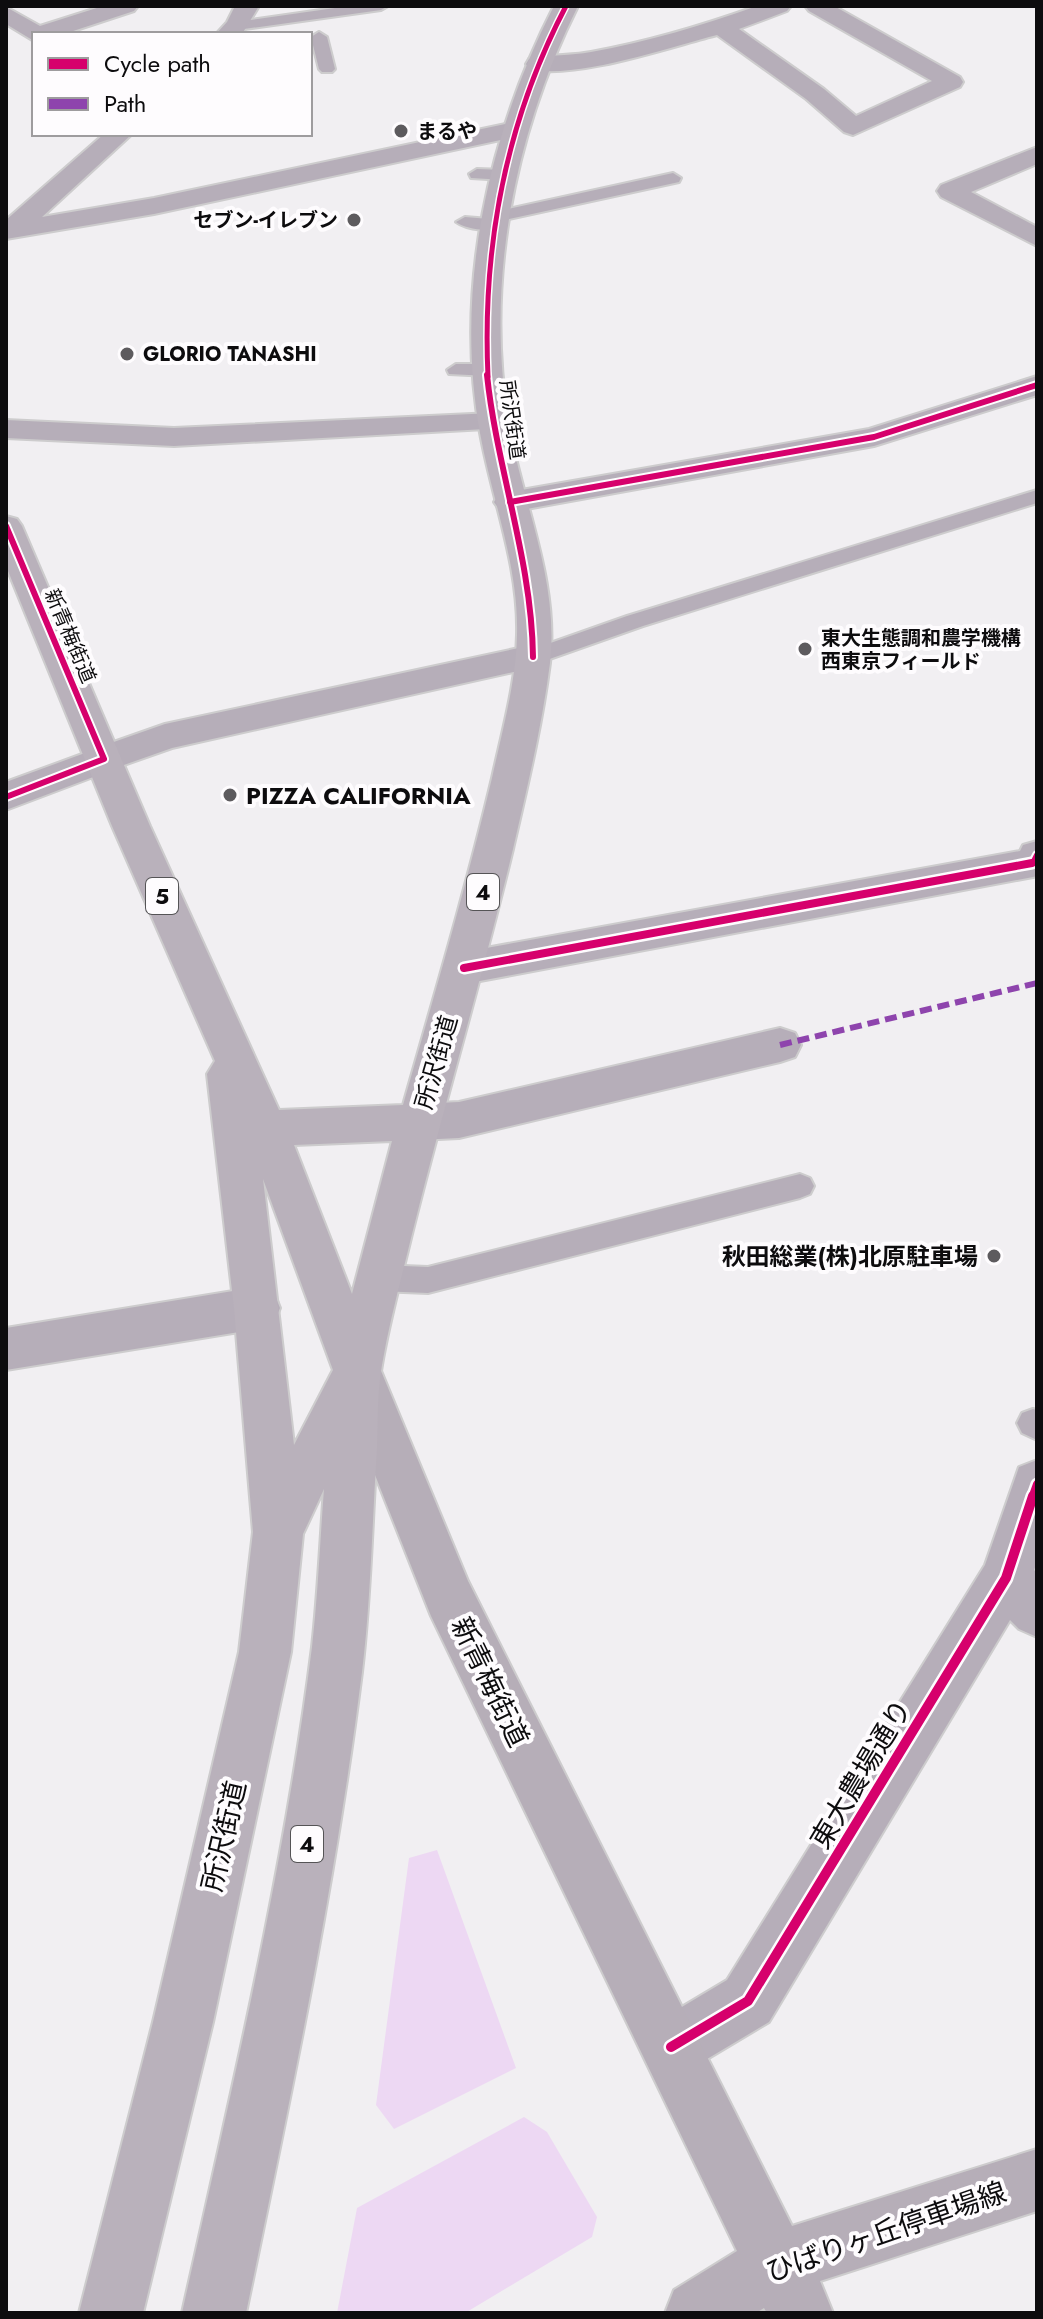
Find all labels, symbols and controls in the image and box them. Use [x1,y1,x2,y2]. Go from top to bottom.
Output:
legend [32,32,312,136]
text: Cycle path [104,46,211,81]
text: Path [104,86,146,121]
place label: まるや [417,117,477,146]
marker: まるや [392,122,410,140]
place label: セブン-イレブン [194,206,338,235]
marker: セブン-イレブン [345,211,363,229]
place label: GLORIO TANASHI [143,340,317,369]
marker: GLORIO TANASHI [118,345,136,363]
street label: 所沢街道 [492,378,532,462]
street label: 新青梅街道 [37,584,103,688]
place label: 東大生態調和農学機構 西東京フィールド [821,624,1021,676]
marker: 東大生態調和農学機構 西東京フィールド [796,640,814,658]
place label: PIZZA CALIFORNIA [246,778,471,813]
marker: PIZZA CALIFORNIA [221,786,239,804]
road number: 4 [467,874,499,910]
road number: 5 [146,878,178,914]
street label: 所沢街道 [406,1011,466,1113]
place label: 秋田総業(株)北原駐車場 [722,1239,978,1274]
marker: 秋田総業(株)北原駐車場 [985,1247,1003,1265]
street label: 新青梅街道 [441,1610,539,1754]
street label: 東大農場通り [800,1691,922,1857]
street label: 所沢街道 [191,1777,257,1895]
road number: 4 [291,1826,323,1862]
street label: ひばりヶ丘停車場線 [760,2172,1012,2292]

